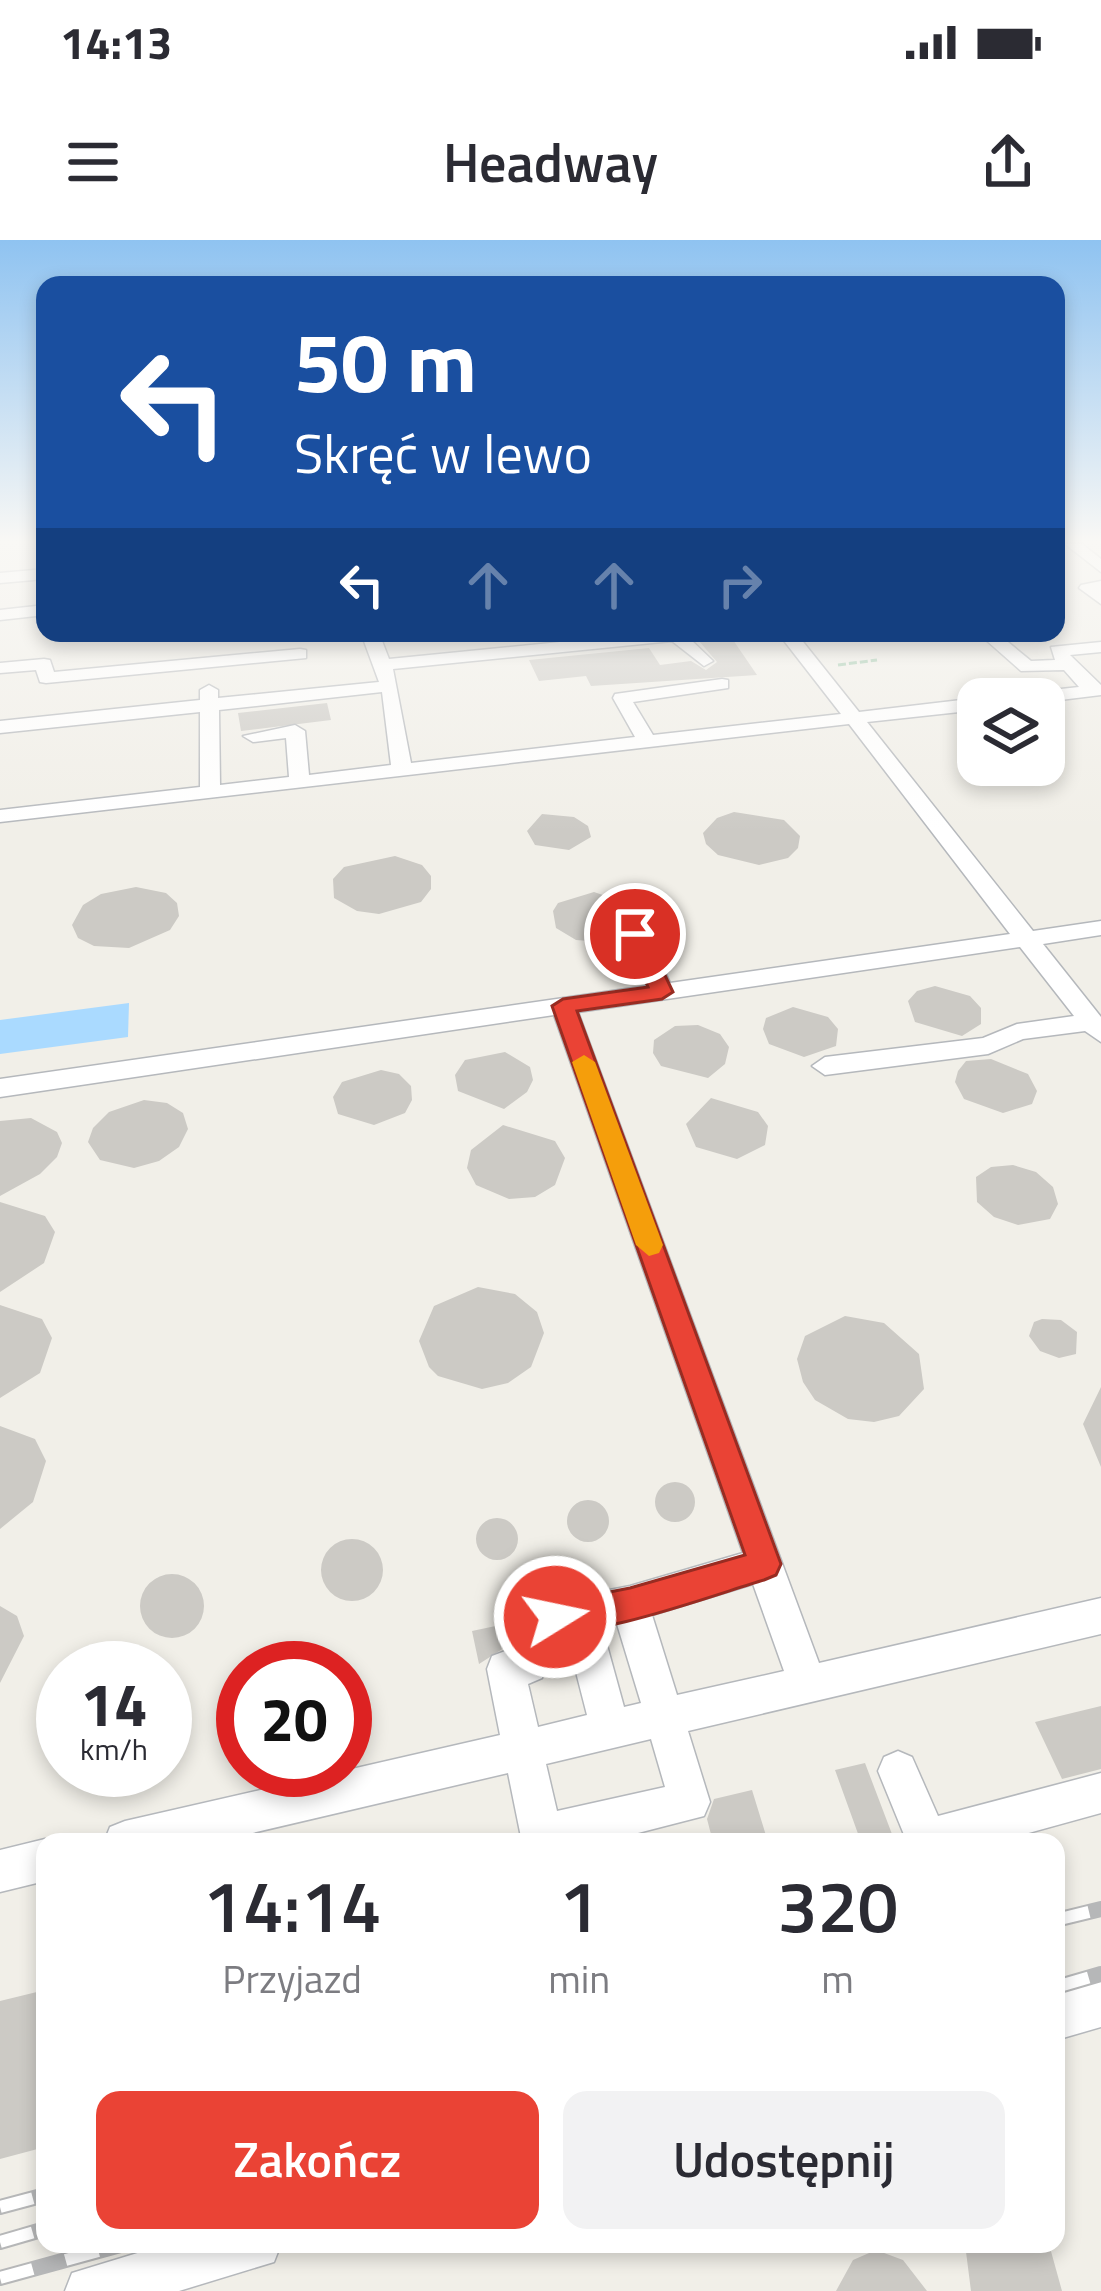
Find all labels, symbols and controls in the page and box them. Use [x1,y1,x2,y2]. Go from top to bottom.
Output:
text: 14:13 [60,8,172,76]
text: Headway [443,121,658,203]
icon: menu [60,129,126,195]
icon: share [975,129,1041,195]
text: 50 m [294,297,477,425]
icon: left [96,324,252,480]
text: Skręć w lewo [294,412,592,494]
icon: left [329,552,395,618]
icon: ahead [455,552,521,618]
icon: ahead [581,552,647,618]
icon: right [707,552,773,618]
map controls [957,678,1065,786]
button: layers [957,678,1065,786]
pin [584,883,686,985]
icon: arrive [602,901,668,967]
position arrow [492,1554,618,1680]
speed limit sign: 20 [216,1641,372,1797]
text: 14 [80,1658,148,1749]
text: km/h [80,1726,148,1772]
text: 14:14 [203,1850,381,1960]
text: 1 [559,1850,599,1960]
text: 320 [777,1850,898,1960]
text: Przyjazd [222,1949,362,2008]
text: min [548,1949,610,2008]
text: m [821,1949,854,2008]
button: Zakończ [96,2091,539,2229]
button: Udostępnij [563,2091,1005,2229]

